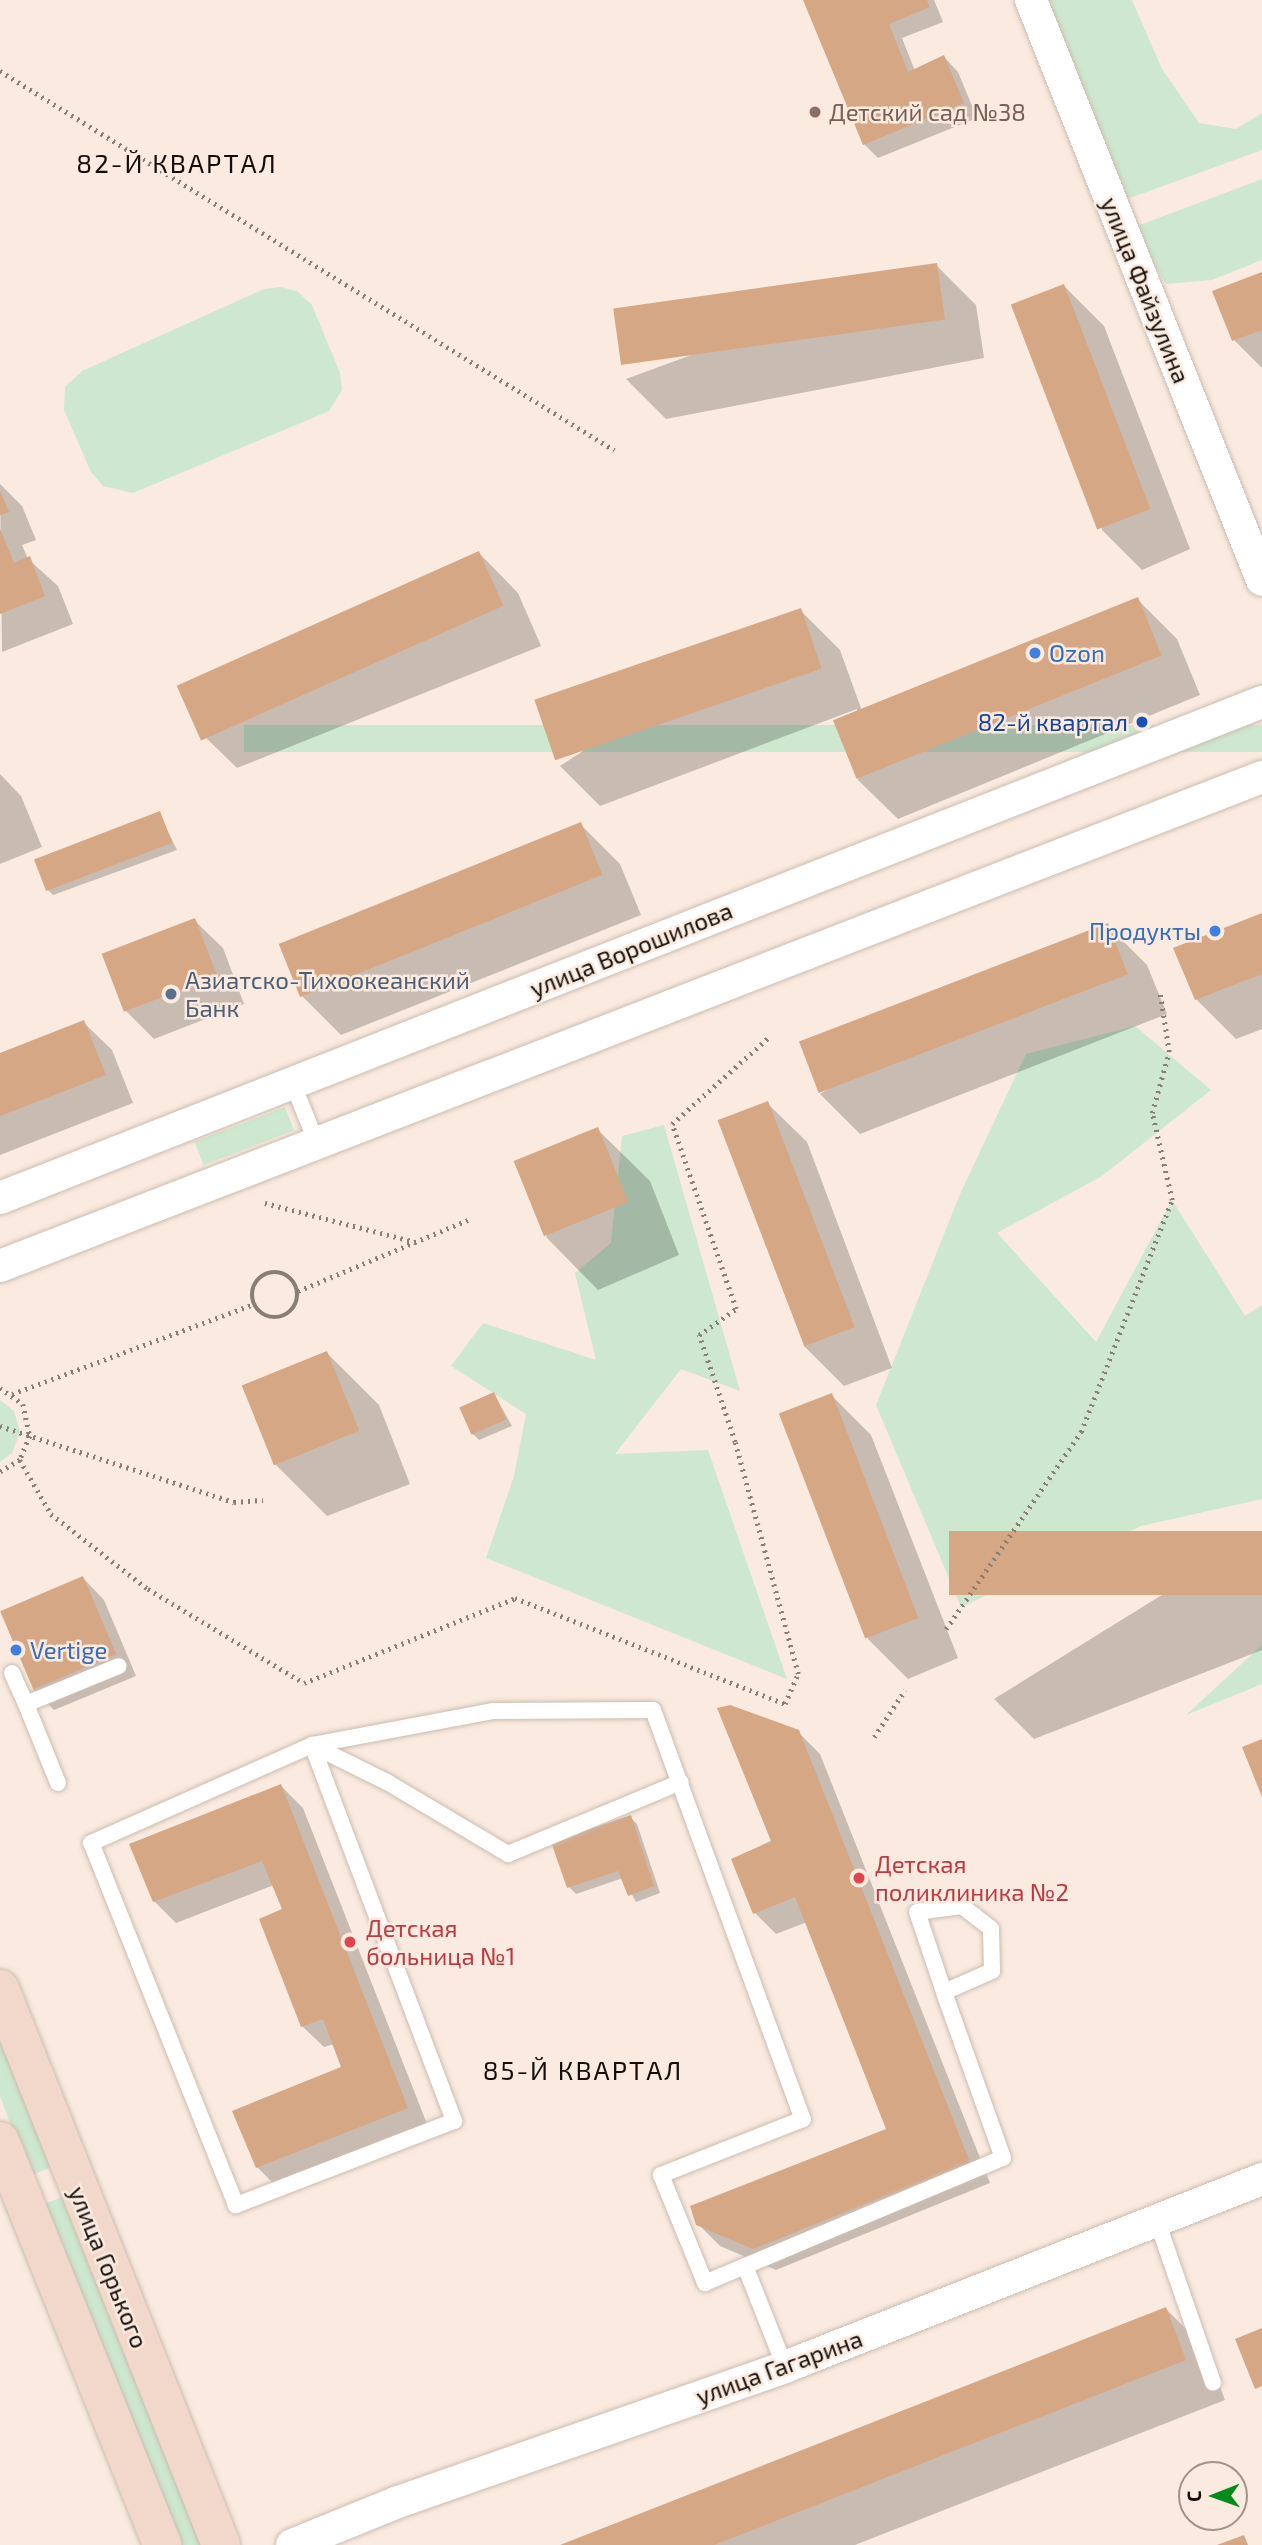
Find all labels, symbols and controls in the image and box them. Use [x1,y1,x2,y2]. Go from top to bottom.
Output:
place label: Детский сад №38 [829,98,1026,126]
marker: Детский сад №38 [807,104,823,120]
district label: 82-Й КВАРТАЛ [78,147,276,179]
street label: улица Файзулина [1096,193,1196,387]
place label: Ozon [1049,639,1105,667]
marker: Ozon [1027,645,1043,661]
place label: 82-й квартал [978,708,1128,736]
marker: 82-й квартал [1134,714,1150,730]
street label: улица Ворошилова [526,895,736,1003]
place label: Продукты [1089,917,1201,945]
marker: Продукты [1207,923,1223,939]
place label: Азиатско-Тихоокеанский Банк [185,966,470,1022]
marker: Азиатско-Тихоокеанский Банк [163,986,179,1002]
place label: Vertige [30,1636,107,1664]
marker: Vertige [8,1642,24,1658]
place label: Детская поликлиника №2 [875,1850,1069,1906]
marker: Детская поликлиника №2 [849,1868,869,1888]
place label: Детская больница №1 [366,1914,515,1970]
marker: Детская больница №1 [340,1932,360,1952]
district label: 85-Й КВАРТАЛ [484,2054,682,2086]
street label: улица Горького [63,2182,155,2352]
street label: улица Гагарина [692,2324,866,2410]
north arrow [1178,2461,1248,2531]
text: С [1182,2491,1205,2502]

